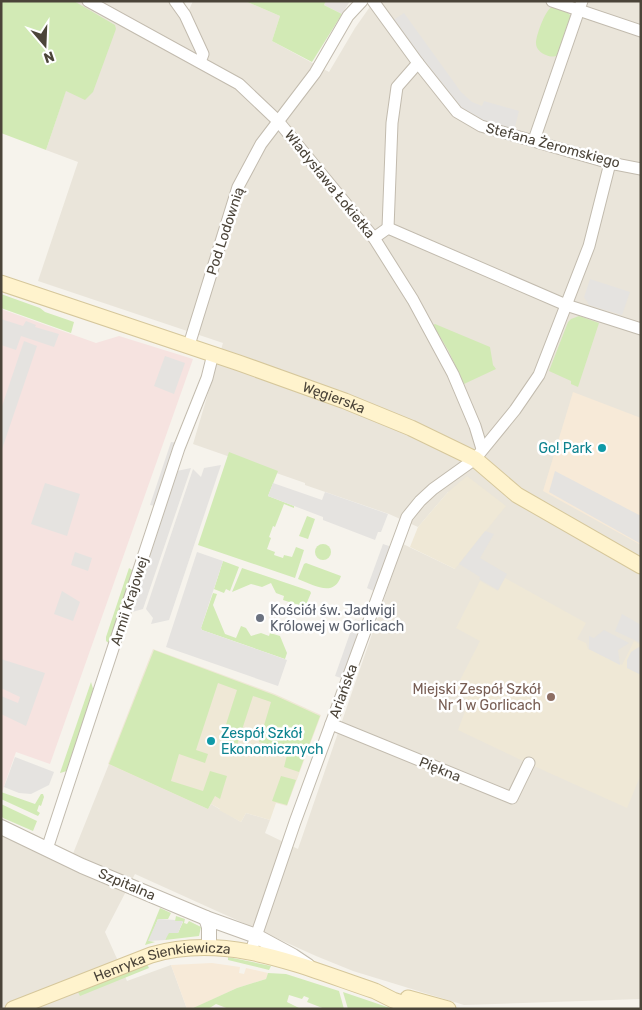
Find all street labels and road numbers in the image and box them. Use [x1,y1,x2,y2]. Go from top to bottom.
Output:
street label: Stefana Żeromskiego [484,119,622,172]
street label: Władysława Łokietka [281,127,378,242]
street label: Pod Lodownią [203,185,248,277]
street label: Węgierska [300,378,368,417]
street label: Armii Krajowej [107,554,152,648]
street label: Ariańska [326,662,361,721]
street label: Piękna [416,753,463,786]
street label: Szpitalna [96,865,158,904]
street label: Henryka Sienkiewicza [91,939,232,986]

